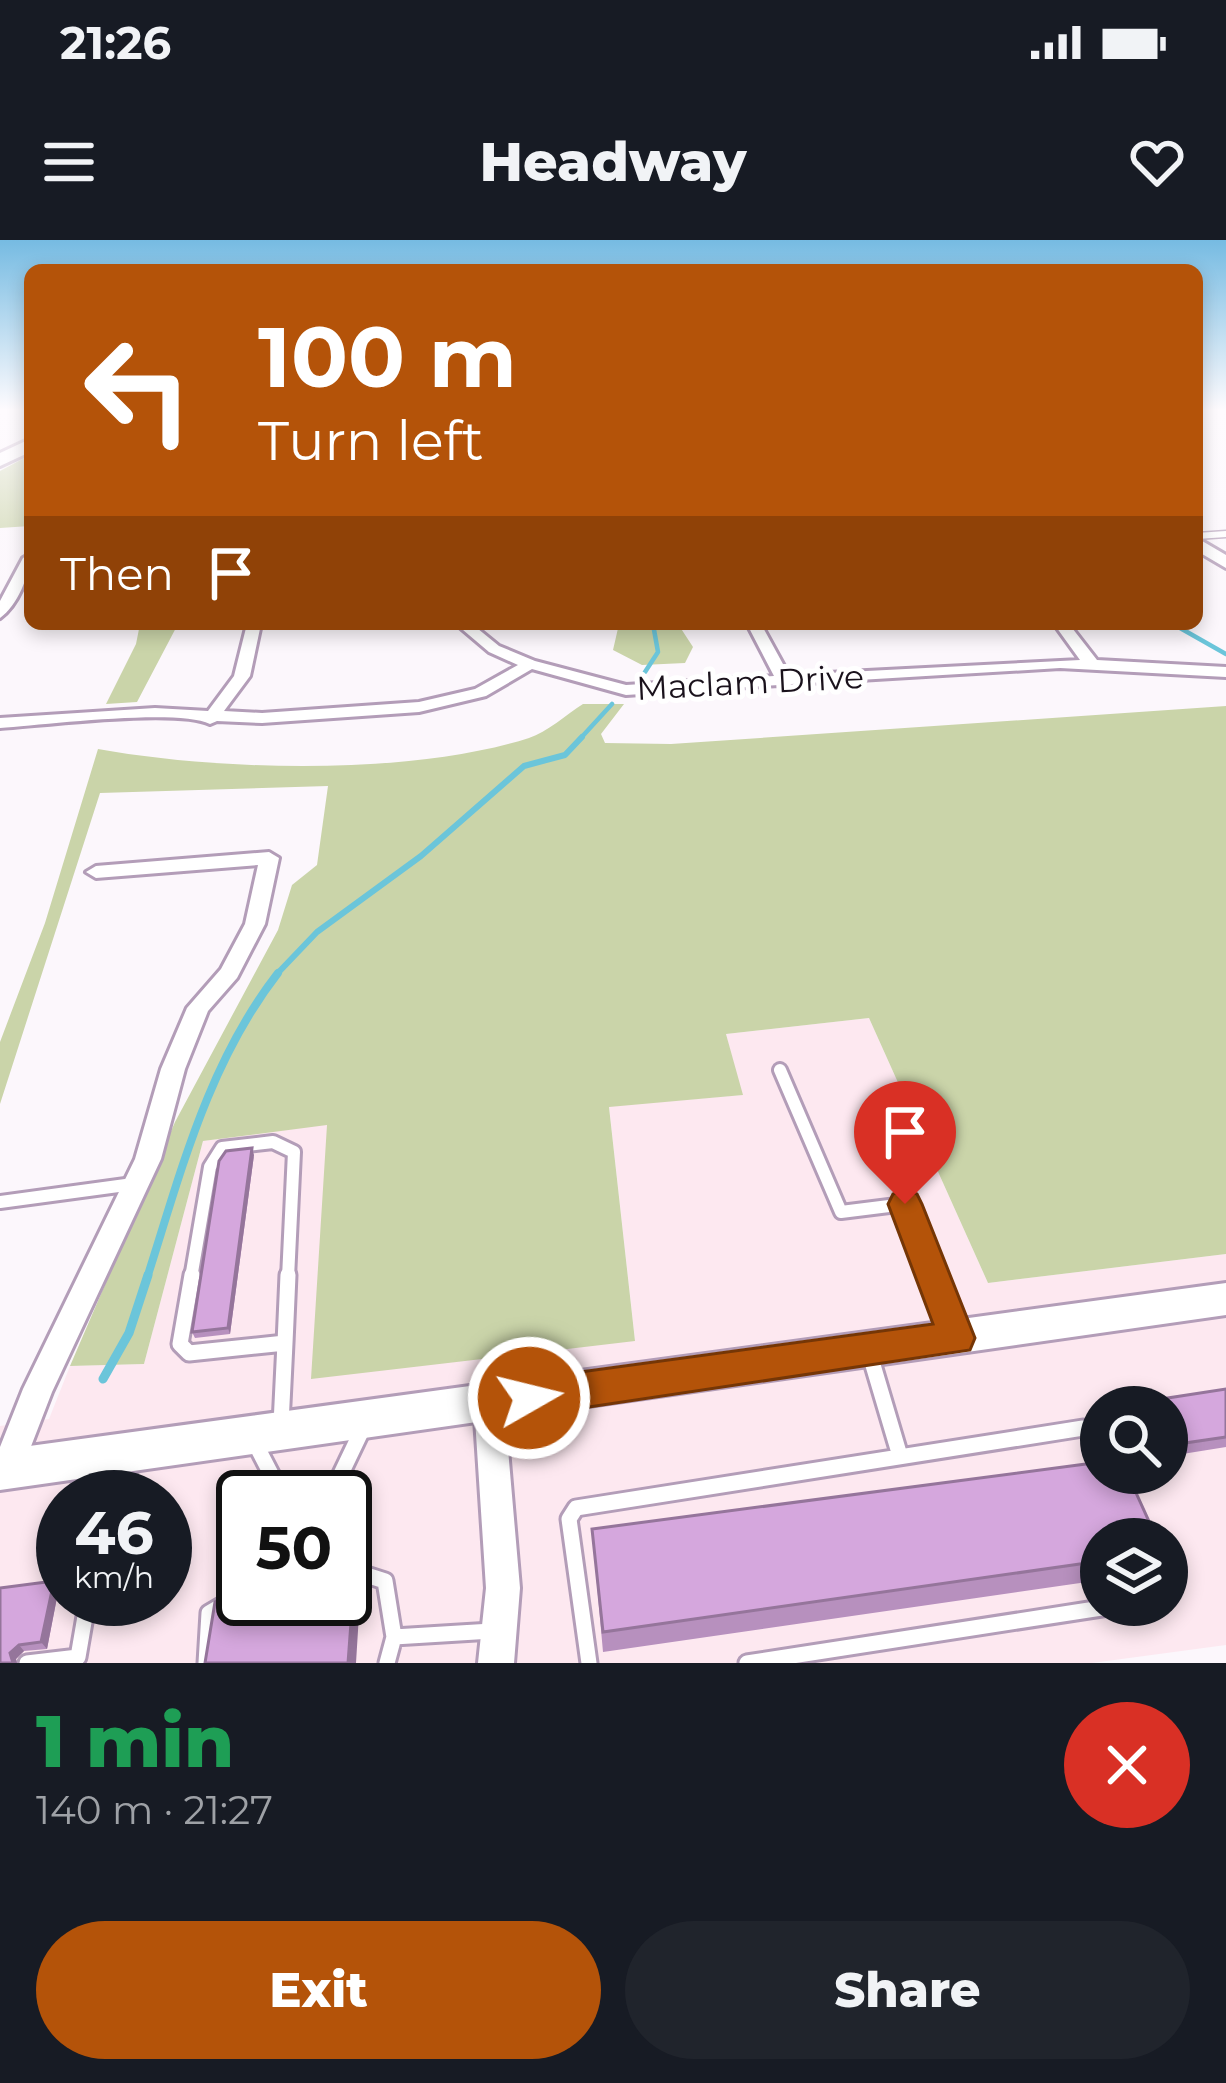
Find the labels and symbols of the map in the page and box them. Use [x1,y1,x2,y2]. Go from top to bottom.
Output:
street label: Maclam Drive [635,656,865,708]
pin [854,1081,956,1204]
position arrow [466,1335,592,1461]
speed limit sign: 50 [216,1470,372,1626]

